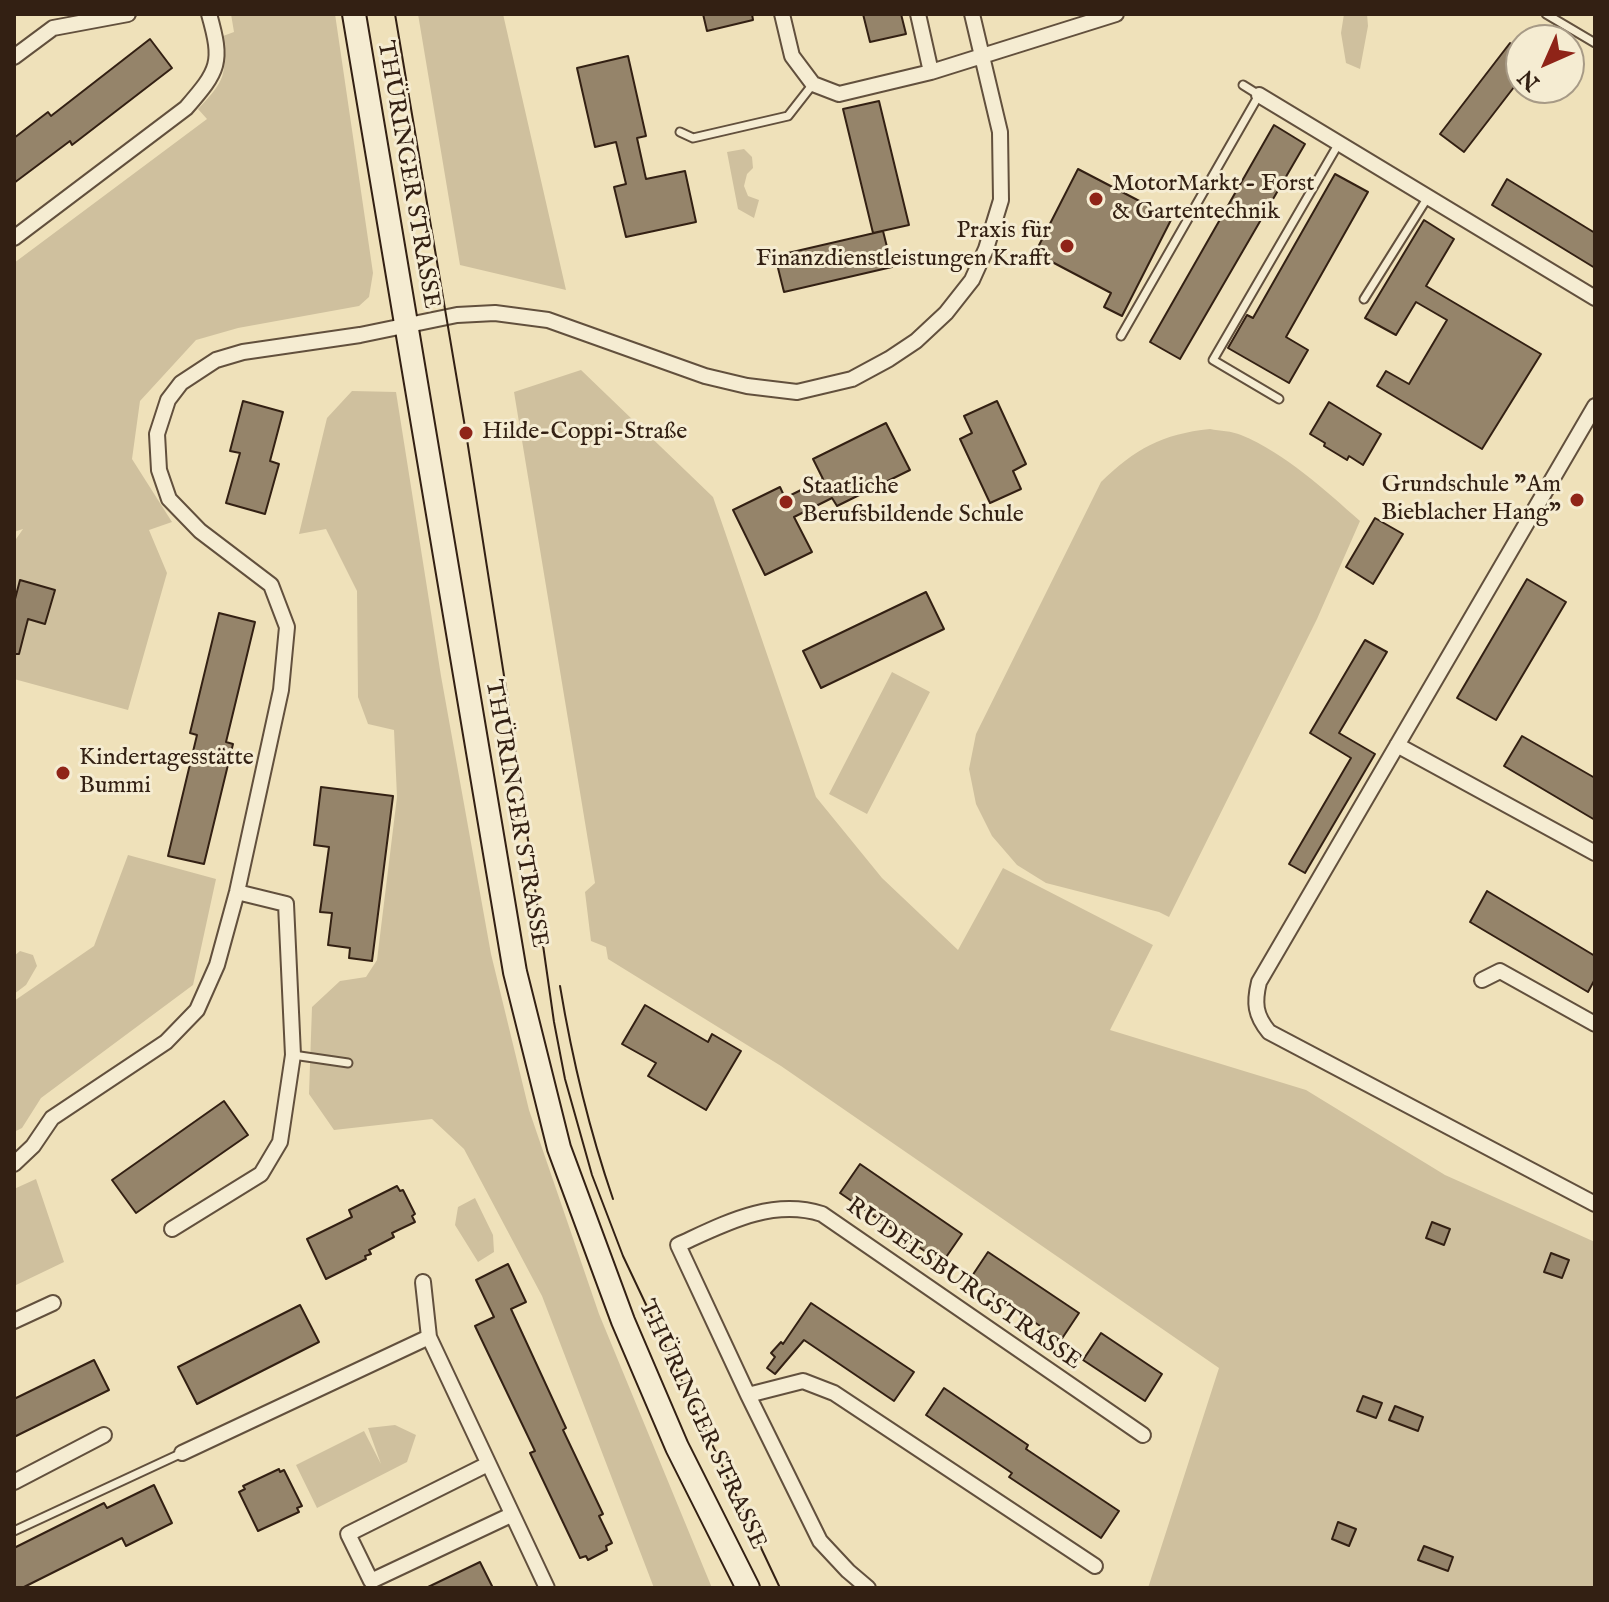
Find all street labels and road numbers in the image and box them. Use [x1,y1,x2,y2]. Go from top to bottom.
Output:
street label: THÜRINGER STRASSE [369,39,445,311]
street label: THÜRINGER STRASSE [477,678,553,950]
street label: RUDELSBURGSTRASSE [840,1193,1086,1377]
street label: THÜRINGER STRASSE [631,1296,771,1554]

